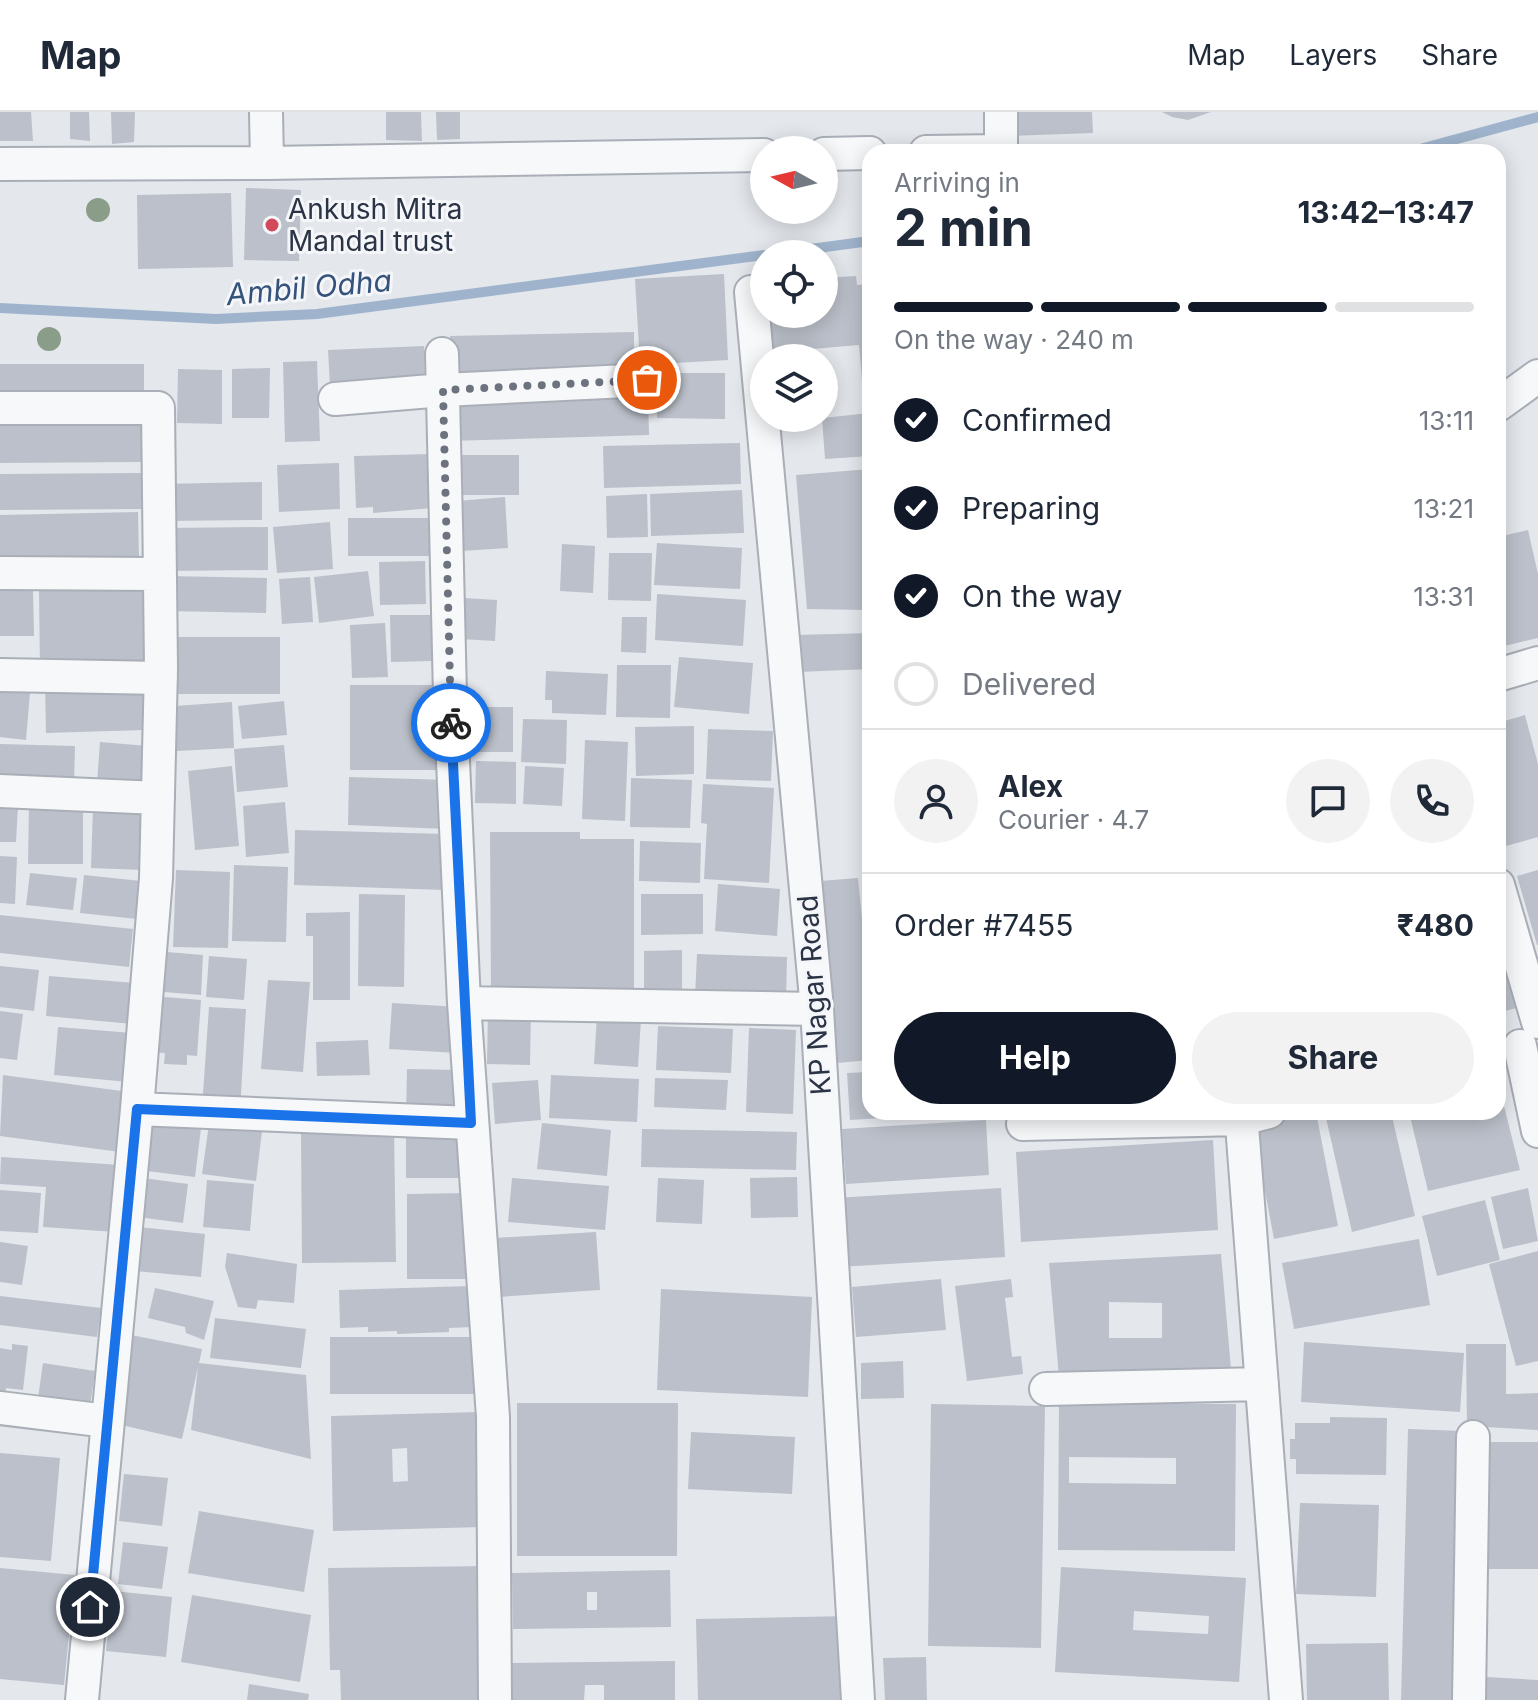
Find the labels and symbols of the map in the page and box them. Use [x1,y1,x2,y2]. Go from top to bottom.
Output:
north arrow [750,136,838,224]
place label: Ankush Mitra Mandal trust [288,192,463,258]
marker: Ankush Mitra Mandal trust [263,216,281,234]
water label: Ambil Odha [224,262,393,312]
pin [613,346,681,414]
courier [411,683,491,763]
street label: KP Nagar Road [790,894,838,1096]
pin [56,1573,124,1641]

